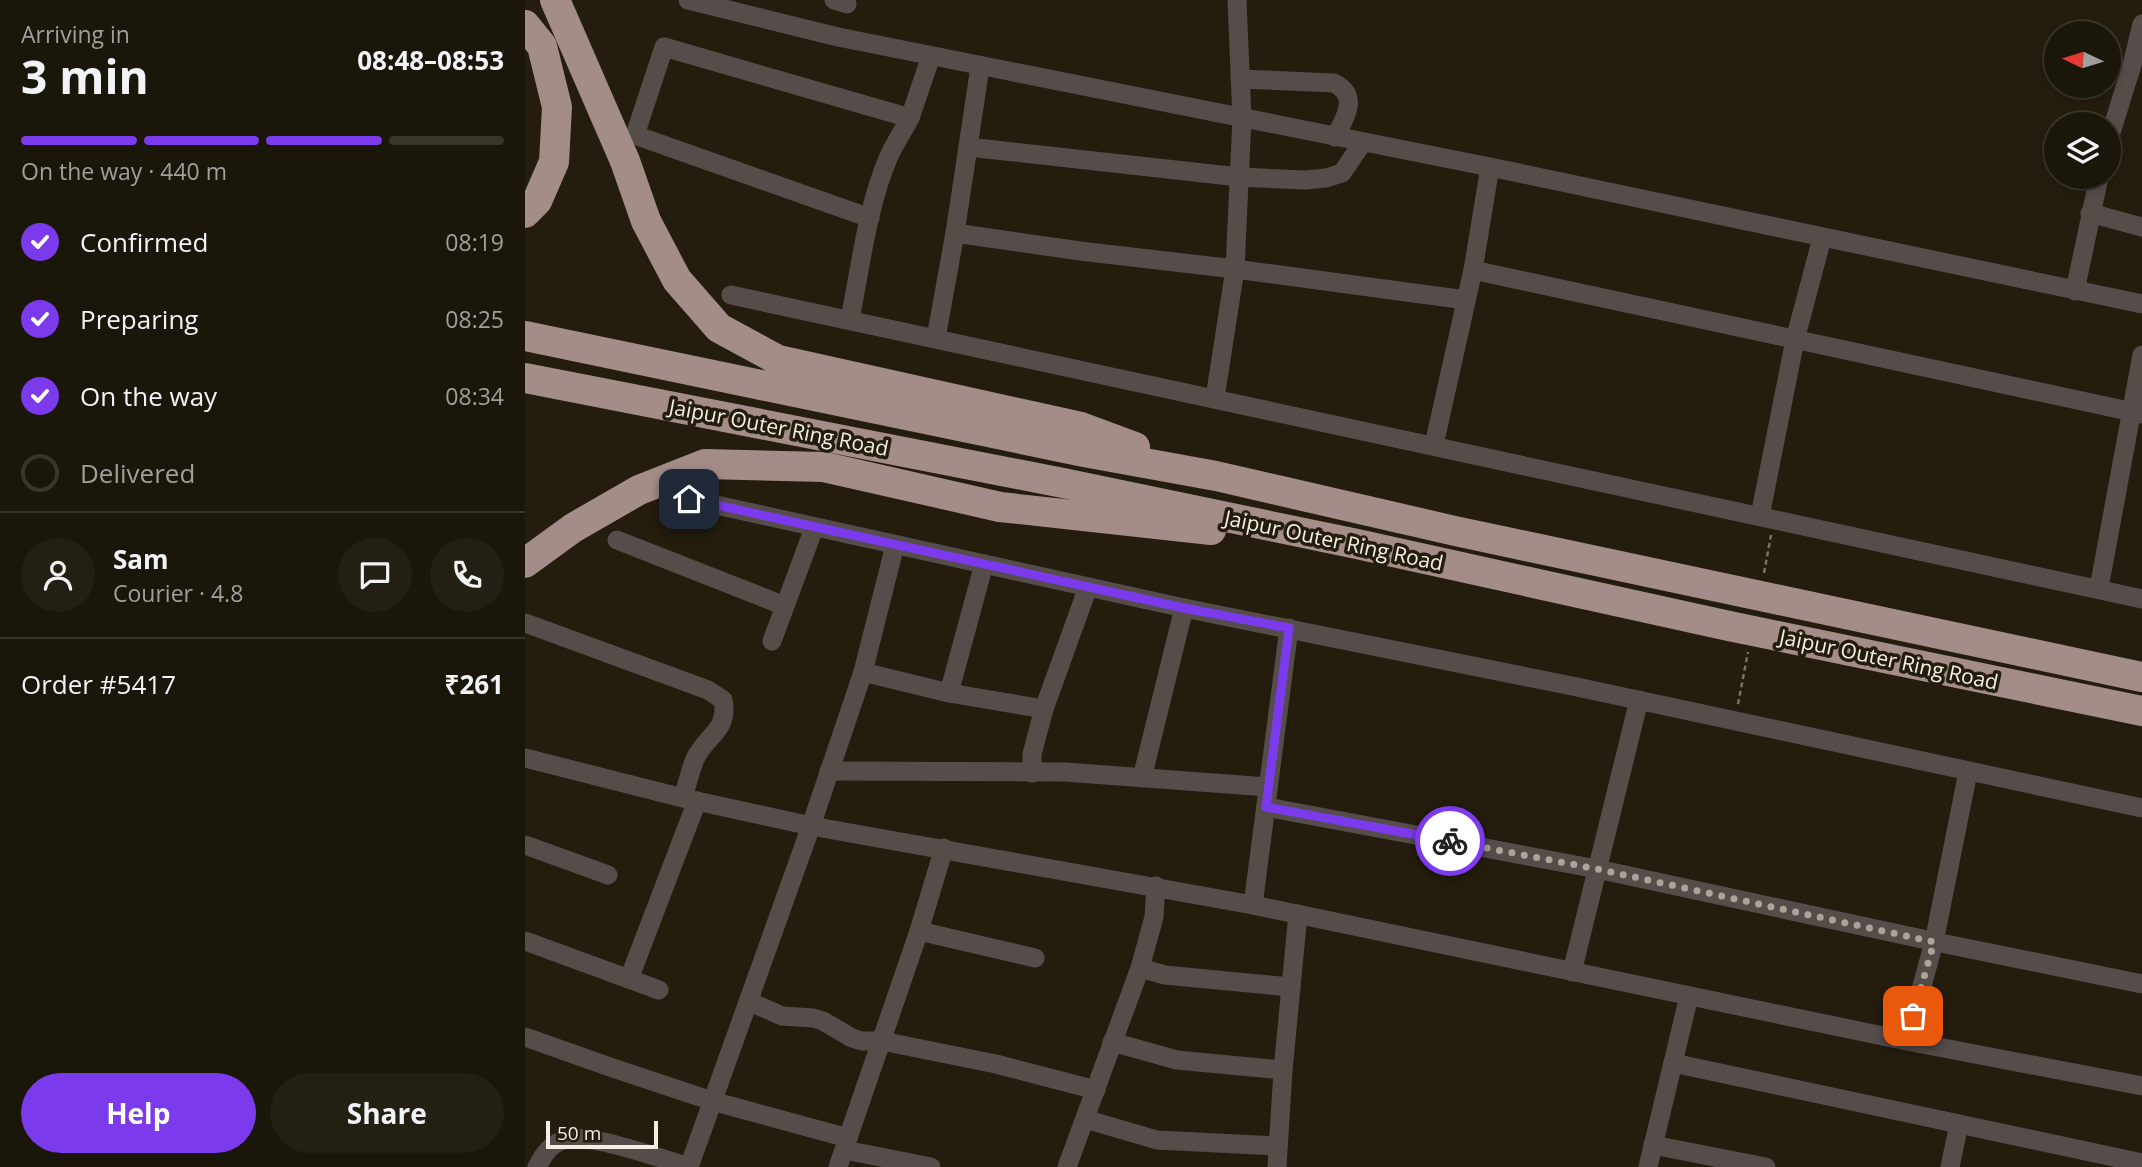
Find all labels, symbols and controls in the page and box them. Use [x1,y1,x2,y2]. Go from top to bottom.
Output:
text: Arriving in [21,18,130,50]
north arrow [2044,21,2121,98]
map controls [2044,21,2121,189]
text: 08:48–08:53 [357,42,504,78]
text: 3 min [21,45,149,107]
button: layers [2044,112,2121,189]
text: On the way · 440 m [21,155,227,187]
icon: check [21,223,59,261]
text: Confirmed [80,224,208,260]
text: 08:19 [445,226,504,258]
icon: check [21,300,59,338]
text: Preparing [80,301,198,337]
text: 08:25 [445,303,504,335]
icon: check [21,377,59,415]
text: On the way [80,378,217,414]
text: 08:34 [445,380,504,412]
street label: Jaipur Outer Ring Road [665,392,891,462]
text: Delivered [80,455,195,491]
pin [659,469,719,529]
icon: home [670,480,708,518]
street label: Jaipur Outer Ring Road [1220,503,1446,577]
button: person [21,538,95,612]
button: chat [338,538,412,612]
button: phone [430,538,504,612]
text: Sam [113,541,169,577]
text: Courier · 4.8 [113,577,243,609]
street label: Jaipur Outer Ring Road [1775,622,2001,696]
text: Order #5417 [21,666,176,702]
text: ₹261 [445,666,504,702]
courier [1415,806,1485,876]
icon: bike [1431,822,1469,860]
pin [1883,986,1943,1046]
icon: bag [1894,997,1932,1035]
button: Help [21,1073,256,1153]
button: Share [270,1073,504,1153]
scale bar [546,1118,658,1150]
text: 50 m [557,1120,601,1146]

